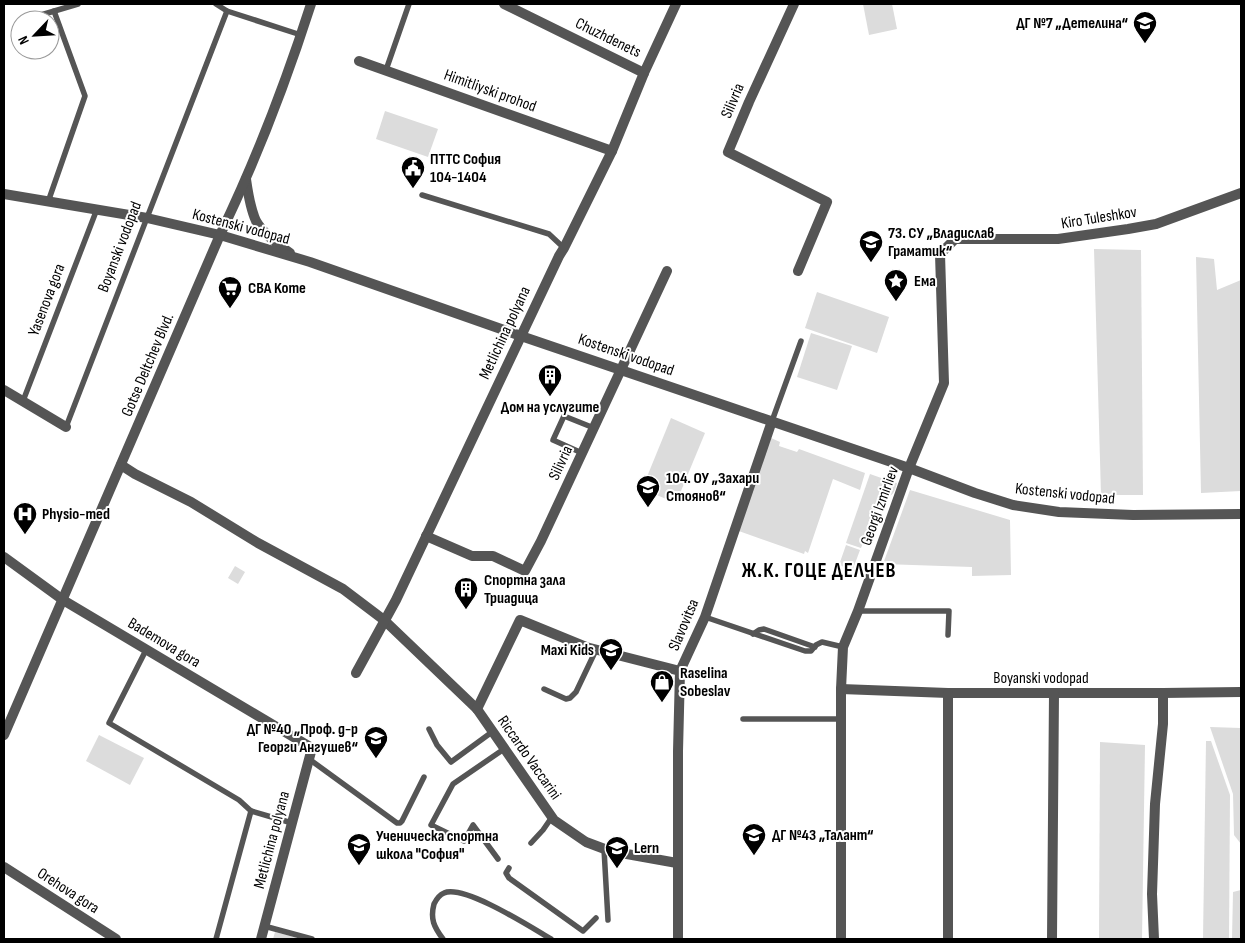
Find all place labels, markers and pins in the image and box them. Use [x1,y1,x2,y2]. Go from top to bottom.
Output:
school or university icon: ДГ №7 „Детелина“ [1132,10,1158,44]
place label: ДГ №7 „Детелина“ [1016,14,1129,33]
place label: ПТТС София 104-1404 [430,150,501,187]
public building icon: ПТТС София 104-1404 [400,155,426,189]
place label: 73. СУ „Владислав Граматик“ [888,224,994,261]
school or university icon: 73. СУ „Владислав Граматик“ [858,229,884,263]
place icon: Ема [883,268,909,302]
place label: Ема [914,272,936,291]
supermarket icon: CBA Kome [217,275,243,309]
place label: CBA Kome [248,279,306,298]
building icon: Дом на услугите [537,363,563,397]
place label: Дом на услугите [501,398,599,417]
place label: 104. ОУ „Захари Стоянов“ [666,469,759,506]
school or university icon: 104. ОУ „Захари Стоянов“ [635,474,661,508]
hospital icon: Physio-med [12,501,38,535]
place label: Physio-med [42,505,110,524]
place label: Спортна зала Триадица [484,571,566,608]
building icon: Спортна зала Триадица [453,576,479,610]
school or university icon: Maxi Kids [598,637,624,671]
place label: Maxi Kids [541,641,594,660]
place label: Raselina Sobeslav [680,664,731,701]
shop icon: Raselina Sobeslav [649,669,675,703]
place label: ДГ №40 „Проф. д-р Георги Ангушев“ [247,720,359,757]
school or university icon: ДГ №40 „Проф. д-р Георги Ангушев“ [363,725,389,759]
school or university icon: ДГ №43 „Талант“ [741,822,767,856]
place label: ДГ №43 „Талант“ [772,826,874,845]
place label: Ученическа спортна школа "София" [376,827,499,864]
school or university icon: Ученическа спортна школа "София" [346,832,372,866]
school or university icon: Lern [604,835,630,869]
place label: Lern [634,839,659,858]

